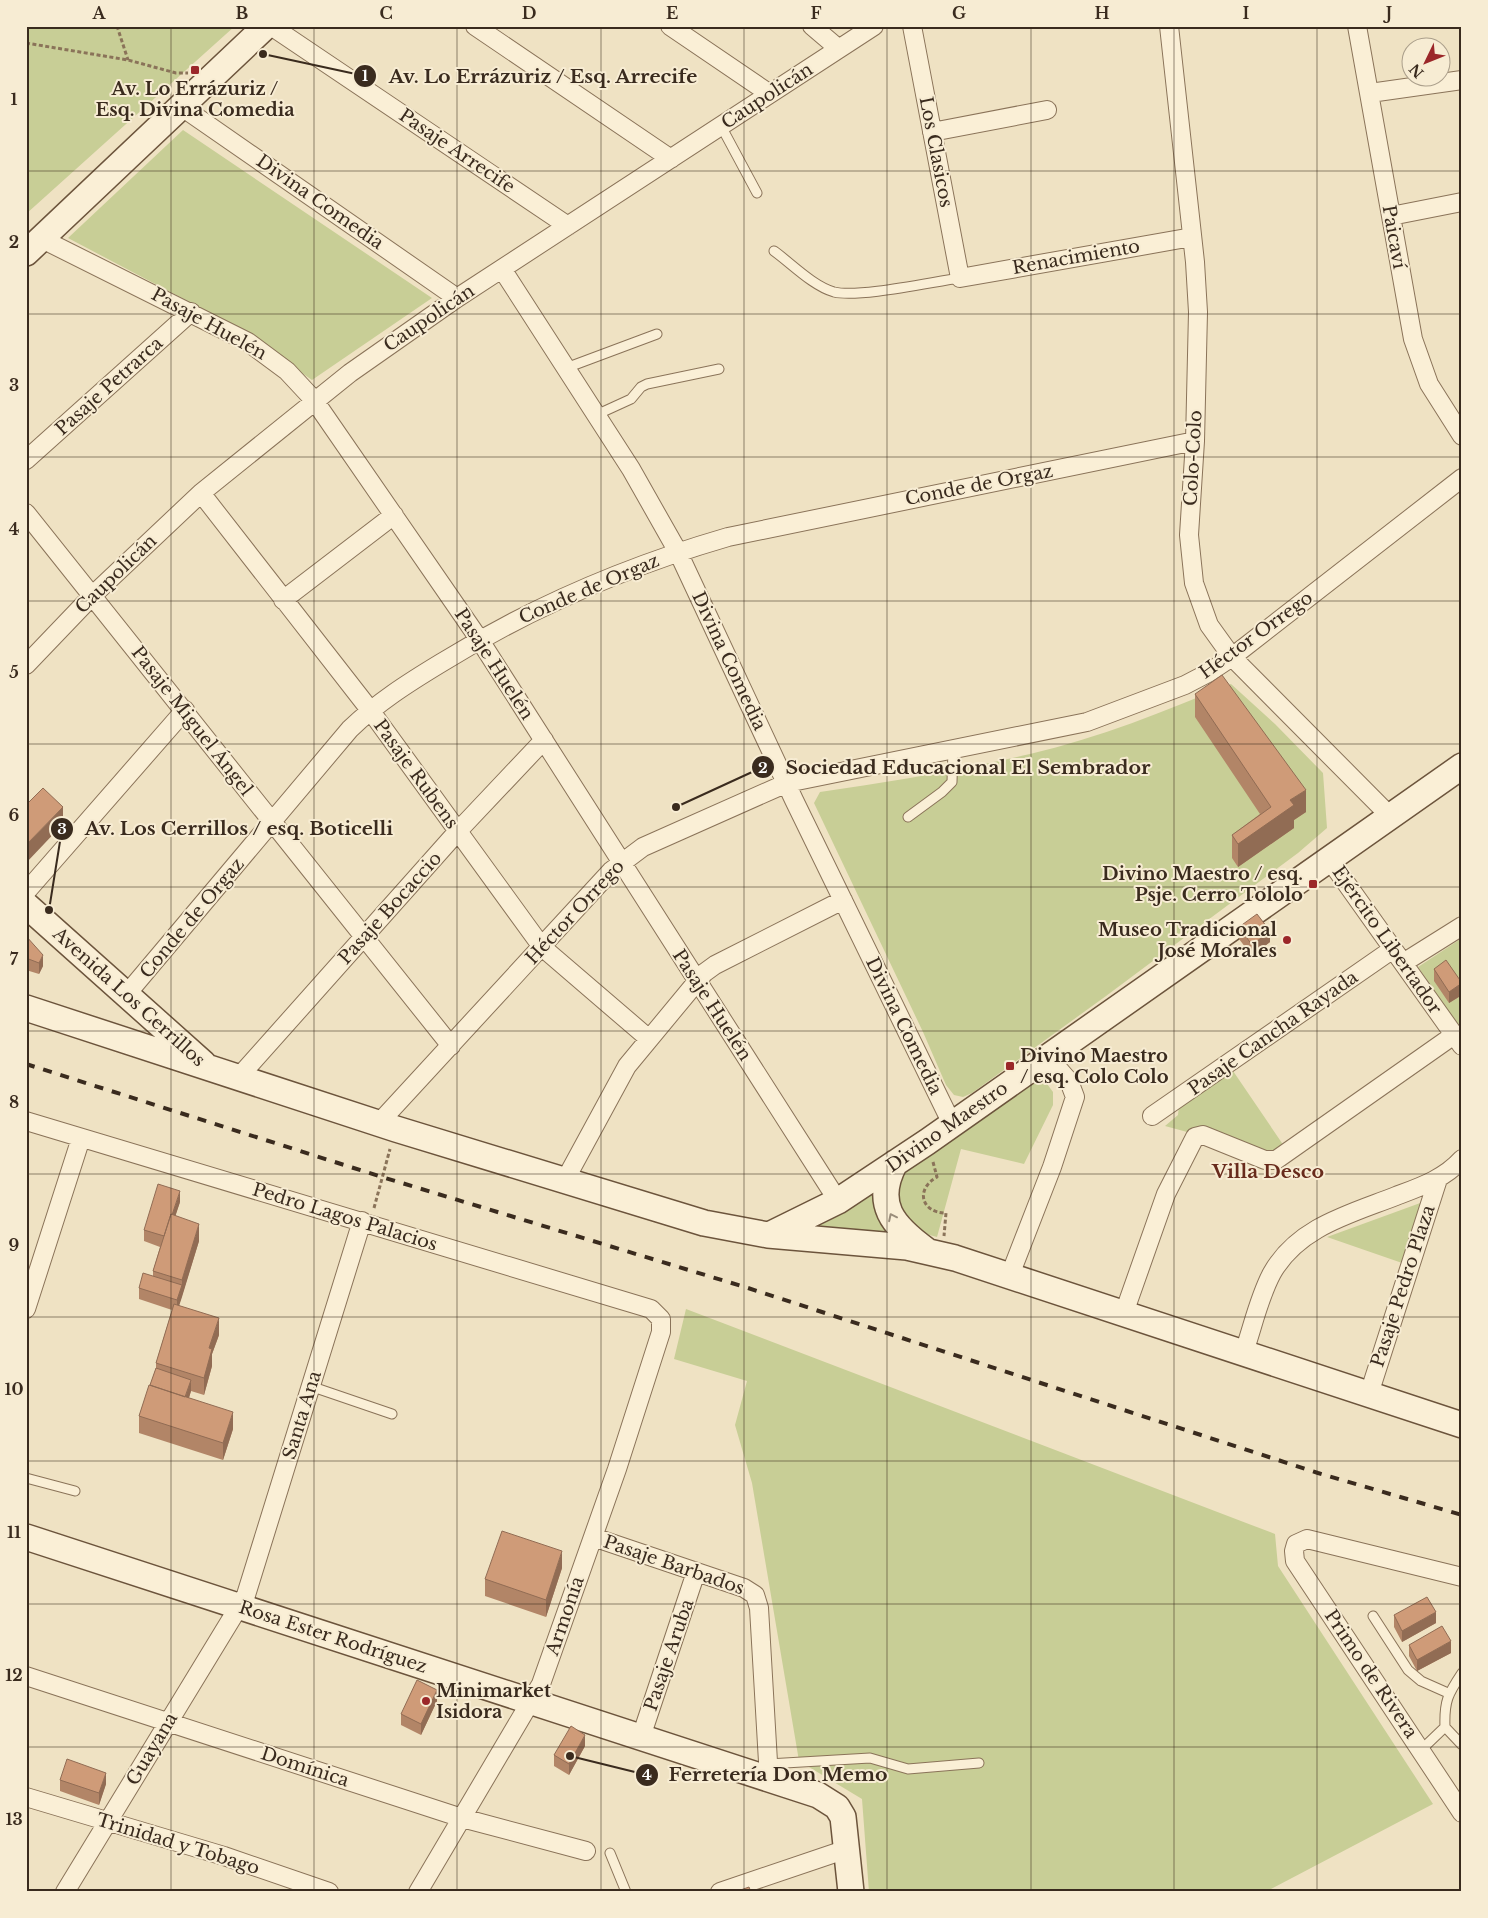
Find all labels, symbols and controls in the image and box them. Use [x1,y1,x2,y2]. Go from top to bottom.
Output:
text: A [92,3,107,23]
text: B [236,3,249,23]
text: C [379,3,393,23]
text: D [522,3,536,23]
text: E [666,3,678,23]
text: F [810,3,822,23]
text: G [952,3,966,23]
text: H [1094,3,1110,23]
text: I [1243,3,1250,23]
text: J [1383,3,1392,23]
north arrow [1400,38,1450,88]
street label: Caupolicán [717,58,817,134]
callout: Av. Lo Errázuriz / Esq. Arrecife [353,59,708,93]
text: N [1405,60,1428,82]
marker: Av. Lo Errázuriz / Esq. Divina Comedia [189,64,201,76]
text: Av. Lo Errázuriz / Esq. Arrecife [388,65,697,88]
text: 1 [362,66,369,85]
place label: Av. Lo Errázuriz / Esq. Divina Comedia [96,78,295,121]
text: 1 [11,89,18,109]
street label: Los Clasicos [914,95,958,209]
street label: Pasaje Arrecife [395,104,519,198]
street label: Divina Comedia [252,150,388,254]
street label: Paicaví [1378,203,1411,272]
text: 2 [9,232,19,252]
street label: Renacimiento [1010,235,1142,279]
street label: Caupolicán [380,280,478,356]
street label: Pasaje Huelén [147,283,271,365]
street label: Pasaje Petrarca [51,332,167,440]
text: 3 [9,375,19,395]
street label: Colo-Colo [1180,409,1206,507]
street label: Conde de Orgaz [903,460,1055,510]
text: 4 [9,519,19,539]
street label: Caupolicán [71,530,161,618]
street label: Conde de Orgaz [516,550,662,628]
street label: Héctor Orrego [1195,586,1317,684]
street label: Divina Comedia [687,588,771,734]
street label: Pasaje Huelén [450,604,538,724]
street label: Pasaje Miguel Ángel [127,641,258,800]
text: 5 [9,662,19,682]
street label: Pasaje Rubens [369,715,463,833]
callout: Sociedad Educacional El Sembrador [750,750,1160,784]
text: Sociedad Educacional El Sembrador [786,756,1151,779]
text: 2 [758,758,768,777]
text: 6 [9,805,20,825]
callout: Av. Los Cerrillos / esq. Boticelli [49,812,403,846]
text: Av. Los Cerrillos / esq. Boticelli [84,817,393,840]
text: 3 [57,819,67,838]
street label: Pasaje Bocaccio [334,847,446,969]
street label: Conde de Orgaz [135,853,249,983]
street label: Héctor Orrego [521,855,629,969]
street label: Ejército Libertador [1328,862,1447,1019]
place label: Divino Maestro / esq. Psje. Cerro Tololo [1102,863,1303,906]
marker: Divino Maestro / esq. Psje. Cerro Tololo [1307,878,1319,890]
place label: Museo Tradicional José Morales [1098,919,1278,962]
street label: Avenida Los Cerrillos [48,922,210,1071]
marker: Museo Tradicional José Morales [1281,934,1293,946]
street label: Pasaje Huelén [668,945,756,1065]
text: 7 [10,949,19,969]
street label: Divina Comedia [861,954,947,1098]
street label: Pasaje Cancha Rayada [1184,966,1362,1100]
place label: Divino Maestro / esq. Colo Colo [1020,1045,1169,1088]
marker: Divino Maestro / esq. Colo Colo [1004,1060,1016,1072]
street label: Divino Maestro [882,1077,1012,1177]
text: 8 [9,1092,19,1112]
district label: Villa Desco [1211,1160,1324,1183]
street label: Pedro Lagos Palacios [250,1178,440,1256]
street label: Pasaje Pedro Plaza [1366,1202,1440,1370]
one-way arrow [888,1213,898,1222]
text: 9 [9,1235,20,1255]
street label: Santa Ana [278,1368,326,1462]
text: 10 [4,1379,24,1399]
text: 11 [7,1522,21,1542]
street label: Pasaje Barbados [601,1531,747,1599]
street label: Armonía [541,1574,589,1659]
street label: Rosa Ester Rodríguez [236,1596,430,1678]
street label: Pasaje Aruba [640,1596,698,1714]
street label: Primo de Rivera [1320,1605,1422,1743]
text: 12 [5,1665,23,1685]
place label: Minimarket Isidora [436,1680,551,1723]
marker: Minimarket Isidora [420,1695,432,1707]
street label: Guayana [122,1709,182,1789]
street label: Domínica [258,1742,352,1792]
callout: Ferretería Don Memo [634,1758,898,1792]
text: Ferretería Don Memo [669,1763,887,1786]
text: 4 [642,1765,652,1784]
text: 13 [5,1809,23,1829]
street label: Trinidad y Tobago [94,1809,262,1879]

